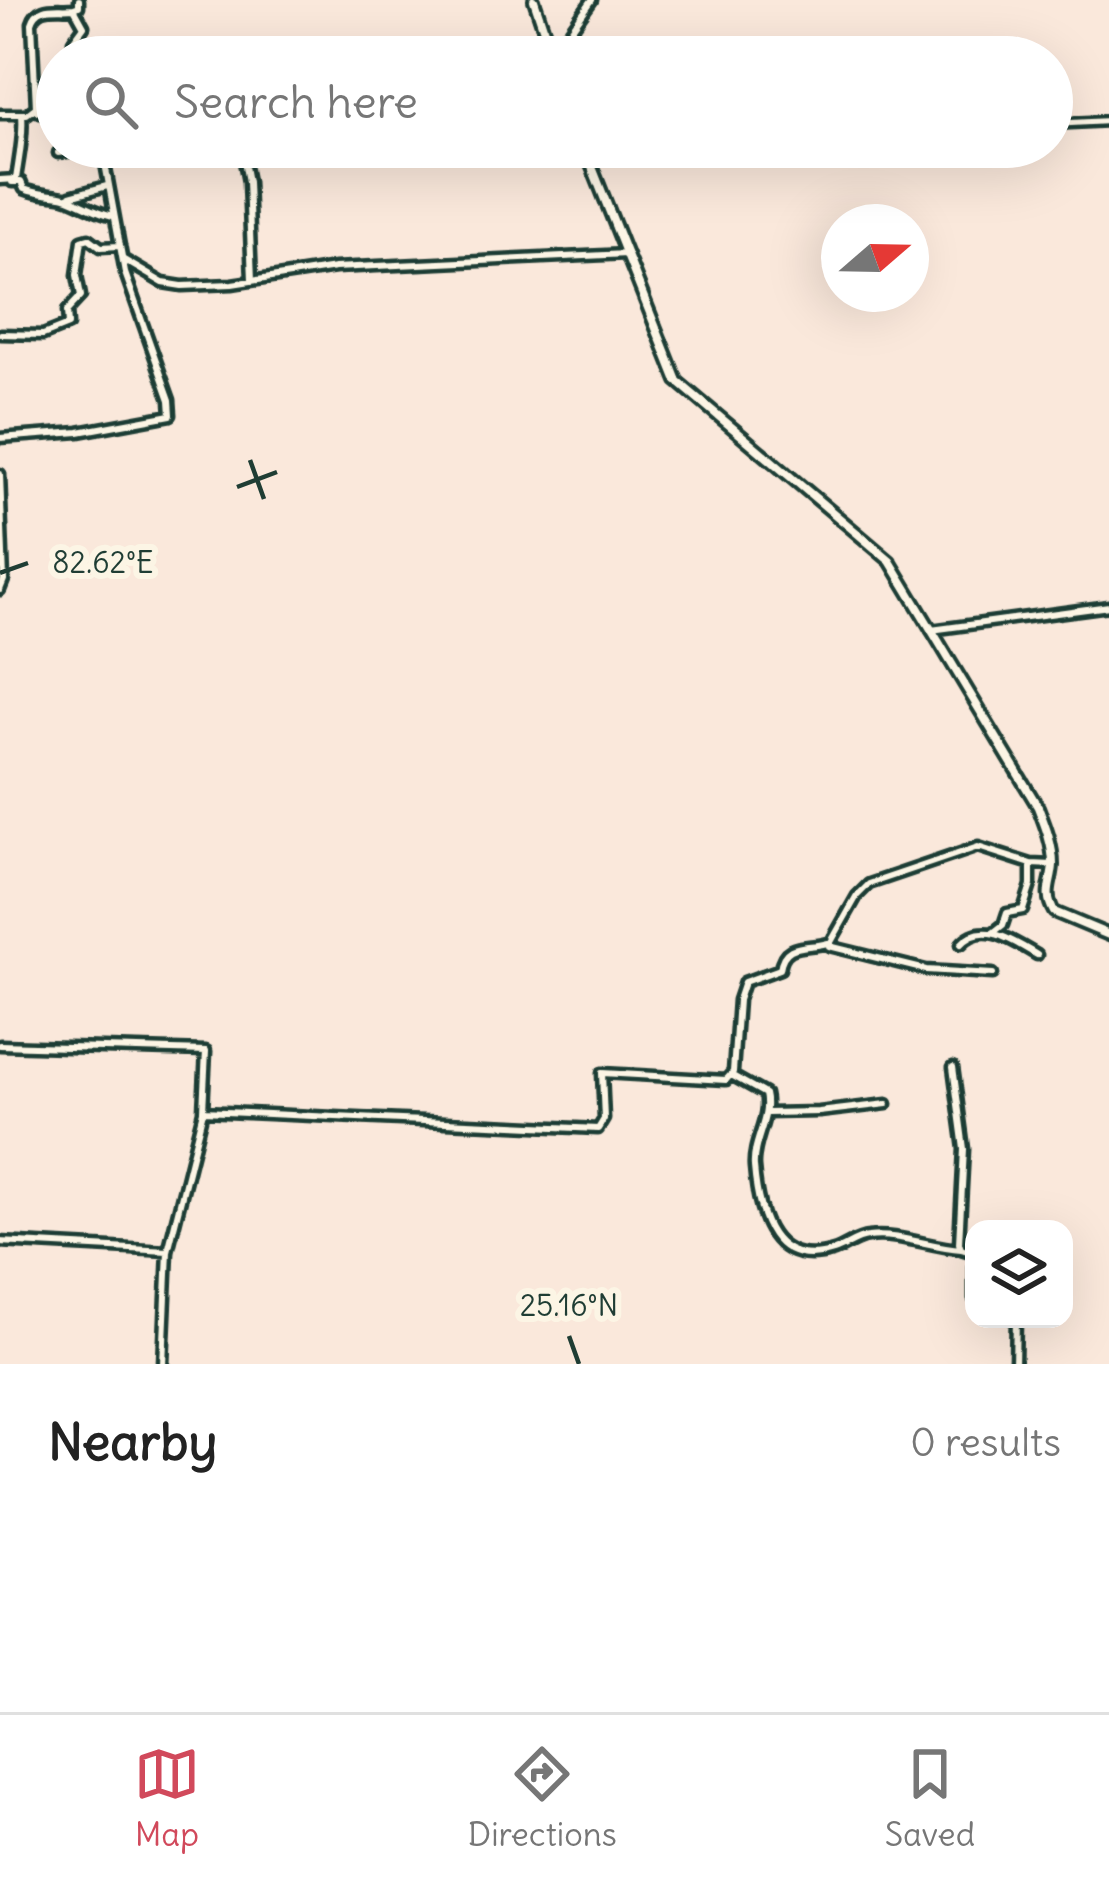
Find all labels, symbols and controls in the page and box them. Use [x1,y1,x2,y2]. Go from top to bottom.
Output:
search box [36,36,1073,168]
icon: search [78,69,144,135]
text: Search here [174,74,418,130]
north arrow [821,204,929,312]
text: 82.62°E [52,543,154,581]
map controls [965,1220,1073,1328]
button: layers [965,1220,1073,1328]
text: 25.16°N [520,1286,618,1324]
text: Nearby [48,1410,217,1474]
text: 0 results [910,1418,1061,1467]
tab: Map [134,1741,200,1855]
tab: Directions [468,1741,617,1855]
tab: Saved [885,1741,975,1855]

